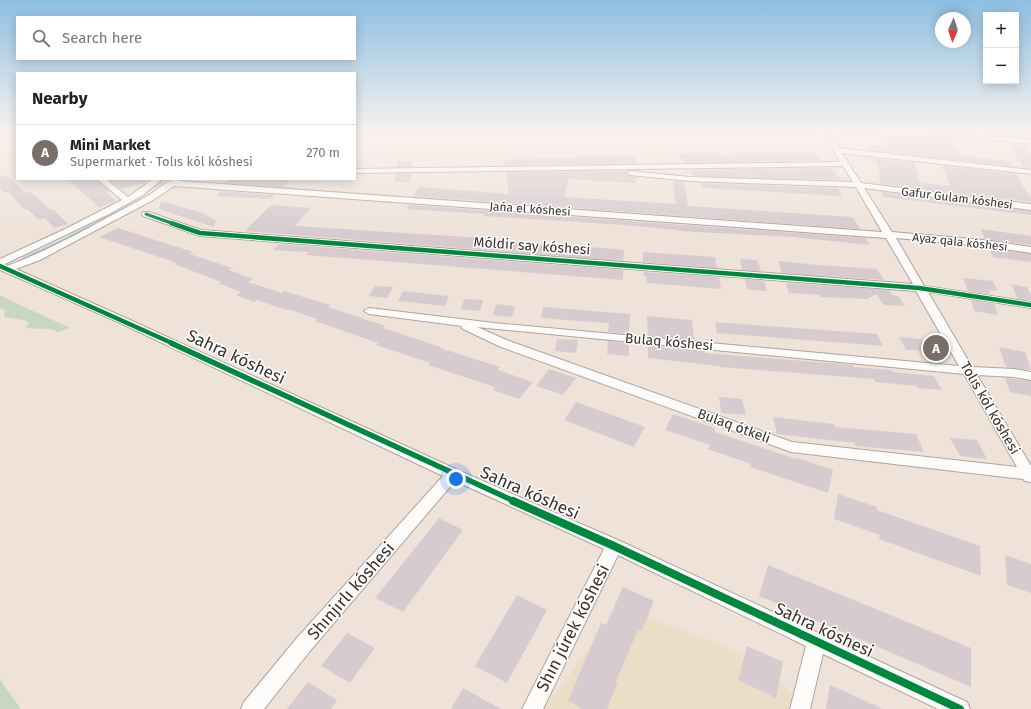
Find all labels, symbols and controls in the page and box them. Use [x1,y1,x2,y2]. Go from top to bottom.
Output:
north arrow [935,12,971,48]
map controls [983,12,1019,84]
button: + [983,12,1019,48]
search box [16,16,356,60]
icon: search [30,27,52,49]
text: Search here [62,29,142,47]
button: − [983,48,1019,84]
text: Nearby [32,88,87,109]
text: Mini Market [70,136,151,154]
text: A [41,145,49,160]
text: 270 m [306,145,340,160]
text: Supermarket · Tolıs kól kóshesi [70,154,253,169]
street label: Gafur Gulam kóshesi [900,184,1014,212]
street label: Jańa el kóshesi [489,199,571,219]
street label: Ayaz qala kóshesi [912,230,1008,254]
street label: Móldir say kóshesi [473,233,591,259]
street label: Sahra kóshesi [183,325,289,389]
street label: Bulaq kóshesi [624,330,714,354]
pin: A [923,333,949,363]
street label: Tolıs kól kóshesi [957,359,1023,457]
street label: Bulaq ótkeli [695,405,773,447]
street label: Sahra kóshesi [477,462,583,524]
your location [446,469,466,489]
street label: Shınjırlı kóshesi [303,538,399,644]
street label: Shın júrek kóshesi [532,561,614,695]
street label: Sahra kóshesi [771,598,877,662]

